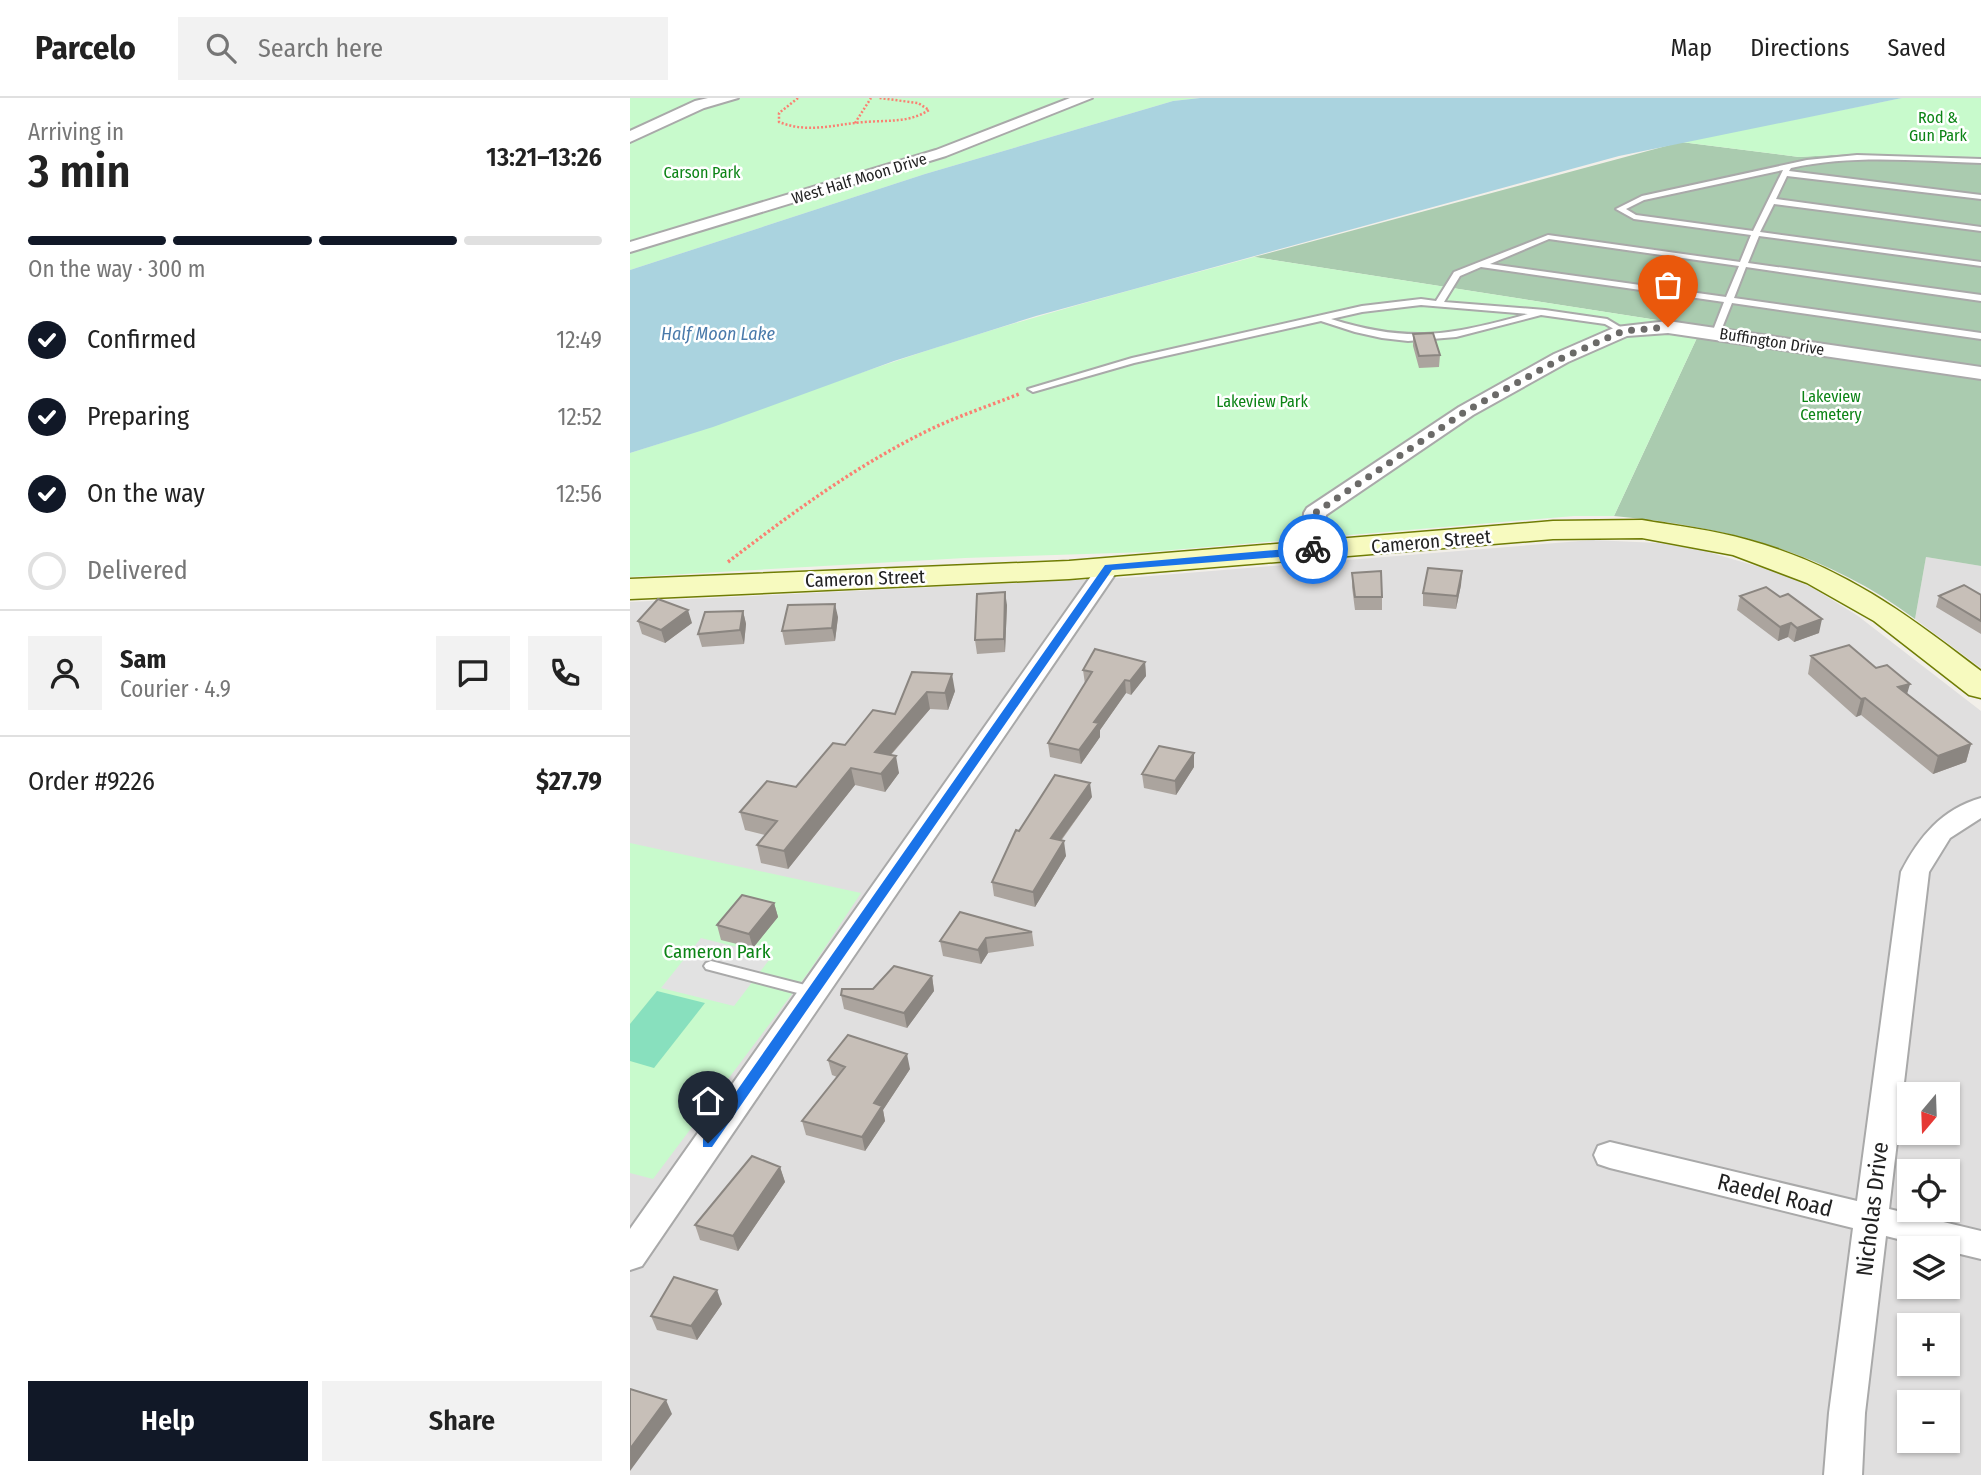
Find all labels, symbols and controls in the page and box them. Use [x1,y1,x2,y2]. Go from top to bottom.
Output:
search box [178,17,668,80]
text: Parcelo [35,28,136,68]
icon: search [202,29,240,67]
text: Search here [258,33,383,64]
text: Map [1671,34,1712,62]
text: Directions [1750,34,1849,62]
text: Saved [1887,34,1946,62]
park label: Rod & Gun Park [1909,108,1968,145]
text: Arriving in [28,118,124,146]
text: 13:21–13:26 [486,142,602,173]
text: 3 min [28,144,131,199]
street label: West Half Moon Drive [789,149,929,208]
park label: Carson Park [663,163,741,182]
text: On the way · 300 m [28,255,205,283]
pin [1638,255,1698,327]
icon: bag [1649,266,1687,304]
icon: check [28,321,66,359]
water label: Half Moon Lake [661,323,775,345]
text: Confirmed [87,324,197,355]
street label: Buffington Drive [1718,324,1826,359]
text: 12:49 [556,326,602,354]
park label: Lakeview Cemetery [1800,387,1863,424]
park label: Lakeview Park [1216,392,1308,411]
icon: check [28,398,66,436]
text: Preparing [87,401,189,432]
text: 12:52 [557,403,602,431]
icon: check [28,475,66,513]
text: On the way [87,478,205,509]
text: 12:56 [556,480,602,508]
courier [1278,514,1348,584]
street label: Cameron Street [1370,525,1493,558]
icon: bike [1294,530,1332,568]
text: Delivered [87,555,188,586]
street label: Cameron Street [805,565,926,592]
button: person [28,636,102,710]
button: chat [436,636,510,710]
button: phone [528,636,602,710]
text: Sam [120,644,166,675]
text: Courier · 4.9 [120,675,231,703]
text: Order #9226 [28,766,155,797]
text: $27.79 [536,766,602,797]
park label: Cameron Park [663,940,771,963]
pin [678,1071,738,1143]
icon: home [689,1082,727,1120]
north arrow [1897,1082,1960,1144]
map controls [1897,1082,1960,1453]
street label: Nicholas Drive [1850,1140,1894,1278]
button: locate [1897,1159,1960,1222]
street label: Raedel Road [1714,1167,1836,1223]
button: layers [1897,1236,1960,1299]
button: + [1897,1313,1960,1376]
button: Help [28,1381,308,1461]
button: Share [322,1381,602,1461]
button: − [1897,1390,1960,1453]

